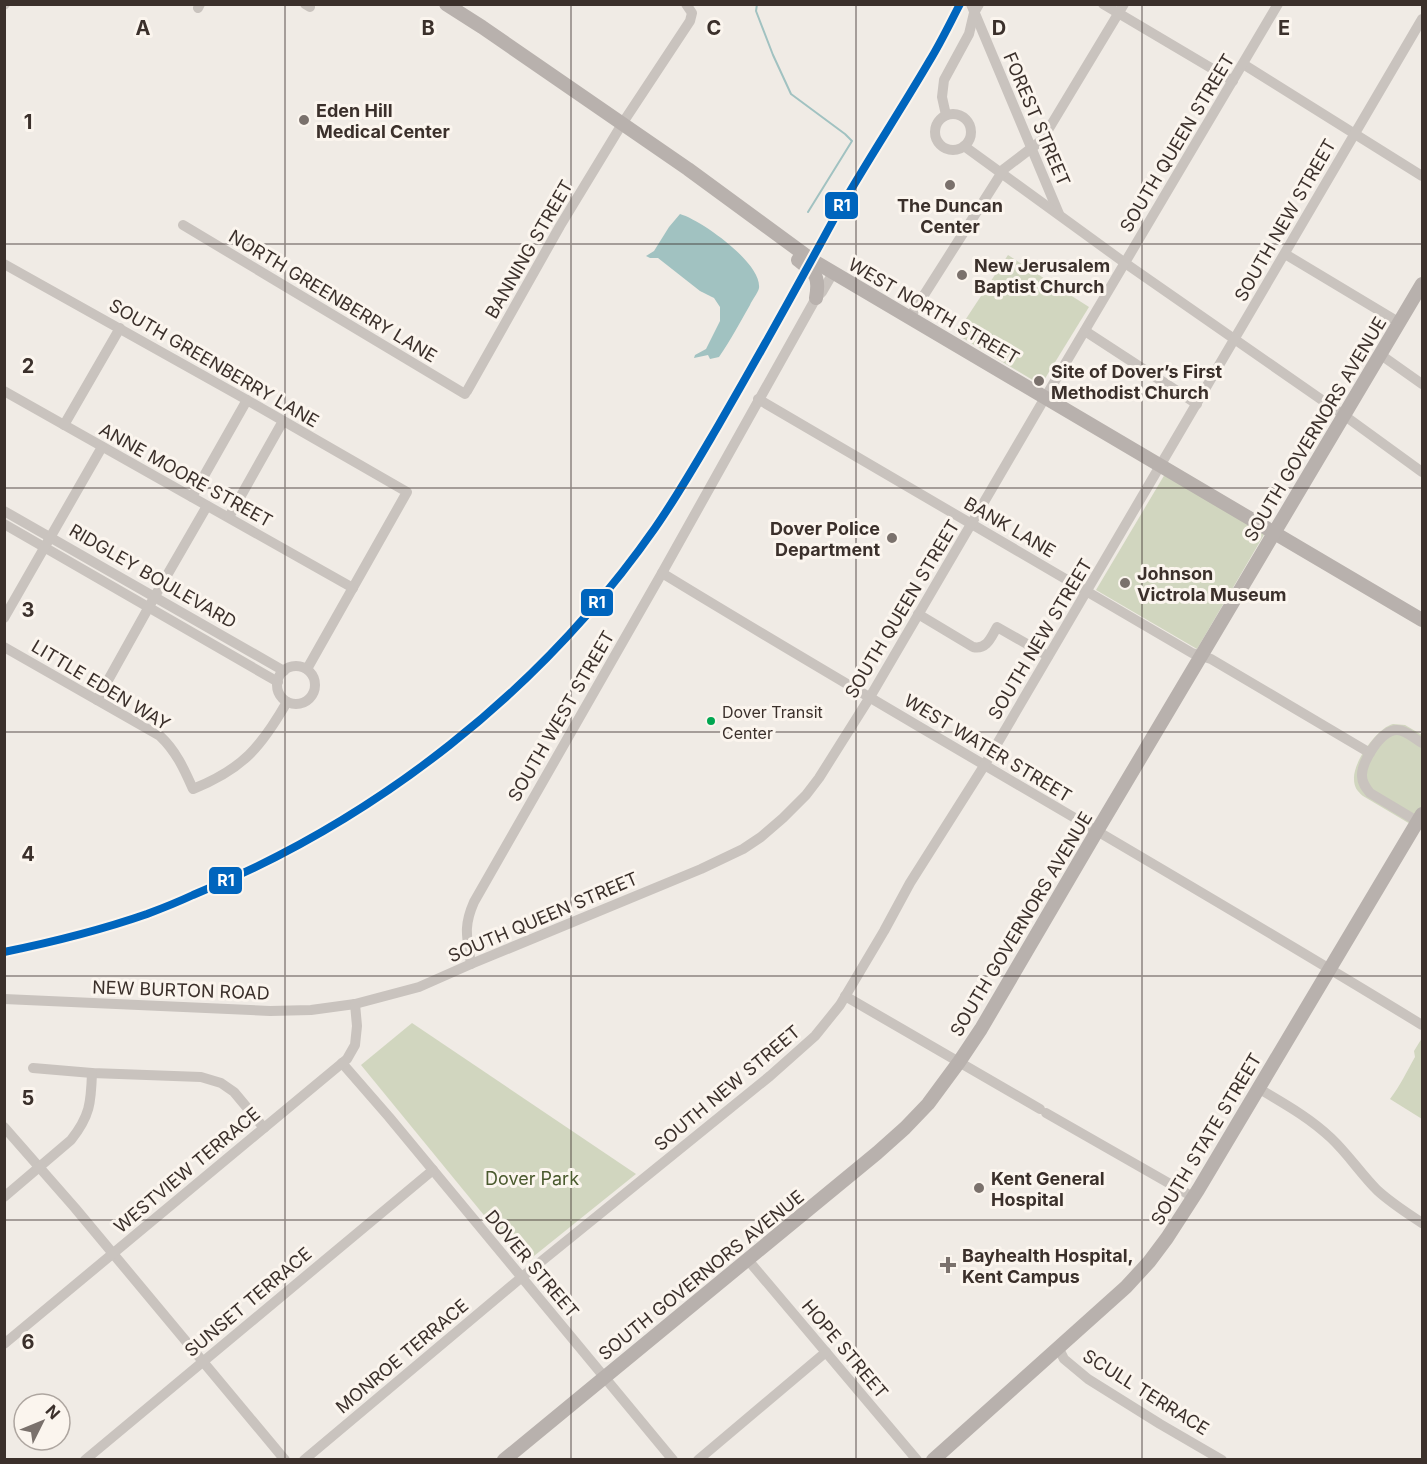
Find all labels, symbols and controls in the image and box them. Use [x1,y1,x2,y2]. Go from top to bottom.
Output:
text: A [136,16,151,40]
text: B [421,16,435,40]
text: C [707,16,721,40]
text: D [992,16,1006,40]
text: E [1278,16,1290,40]
street label: FOREST STREET [999,49,1075,189]
street label: SOUTH QUEEN STREET [1115,50,1239,236]
place label: Eden Hill Medical Center [316,100,450,142]
text: 1 [24,110,32,134]
marker: Eden Hill Medical Center [297,113,311,127]
street label: SOUTH NEW STREET [1230,135,1340,305]
street label: BANNING STREET [481,176,577,322]
marker: The Duncan Center [943,178,957,192]
line badge: R1 [824,191,859,220]
text: R1 [833,195,851,215]
place label: The Duncan Center [897,195,1003,237]
street label: NORTH GREENBERRY LANE [225,226,441,366]
street label: WEST NORTH STREET [845,253,1023,369]
place label: New Jerusalem Baptist Church [974,255,1110,297]
marker: New Jerusalem Baptist Church [955,268,969,282]
street label: SOUTH GREENBERRY LANE [105,294,323,432]
street label: SOUTH GOVERNORS AVENUE [1240,313,1390,545]
text: 2 [22,354,34,378]
place label: Site of Dover’s First Methodist Church [1051,361,1223,403]
marker: Site of Dover’s First Methodist Church [1032,374,1046,388]
street label: ANNE MOORE STREET [96,419,276,531]
street label: BANK LANE [961,492,1059,562]
street label: SOUTH QUEEN STREET [840,516,964,702]
place label: Dover Police Department [770,518,880,560]
street label: RIDGLEY BOULEVARD [66,520,240,632]
marker: Dover Police Department [885,531,899,545]
street label: SOUTH NEW STREET [984,555,1096,723]
place label: Johnson Victrola Museum [1137,563,1286,605]
marker: Johnson Victrola Museum [1118,576,1132,590]
line badge: R1 [580,588,614,617]
text: R1 [588,592,606,612]
text: 3 [22,598,34,622]
street label: SOUTH WEST STREET [504,627,618,805]
street label: LITTLE EDEN WAY [28,635,174,735]
street label: WEST WATER STREET [901,690,1075,806]
place label: Dover Transit Center [722,702,823,743]
marker: Dover Transit Center [705,715,717,727]
street label: SOUTH GOVERNORS AVENUE [946,808,1096,1040]
text: 4 [21,842,35,866]
line badge: R1 [208,866,243,895]
street label: SOUTH QUEEN STREET [445,867,641,967]
text: R1 [217,870,235,890]
street label: NEW BURTON ROAD [92,976,270,1004]
street label: SOUTH NEW STREET [650,1021,804,1155]
street label: SOUTH STATE STREET [1146,1049,1266,1229]
text: 5 [22,1086,34,1110]
street label: WESTVIEW TERRACE [110,1103,264,1237]
park label: Dover Park [485,1168,579,1189]
place label: Kent General Hospital [991,1168,1105,1210]
marker: Kent General Hospital [972,1181,986,1195]
street label: SOUTH GOVERNORS AVENUE [594,1186,808,1364]
street label: DOVER STREET [481,1206,583,1322]
street label: SUNSET TERRACE [180,1243,316,1361]
place label: Bayhealth Hospital, Kent Campus [962,1245,1134,1287]
marker: Bayhealth Hospital, Kent Campus [939,1256,957,1274]
street label: MONROE TERRACE [332,1295,472,1417]
street label: HOPE STREET [798,1295,892,1403]
text: 6 [22,1330,35,1354]
street label: SCULL TERRACE [1079,1345,1213,1439]
north arrow [12,1392,72,1452]
text: N [41,1400,64,1423]

